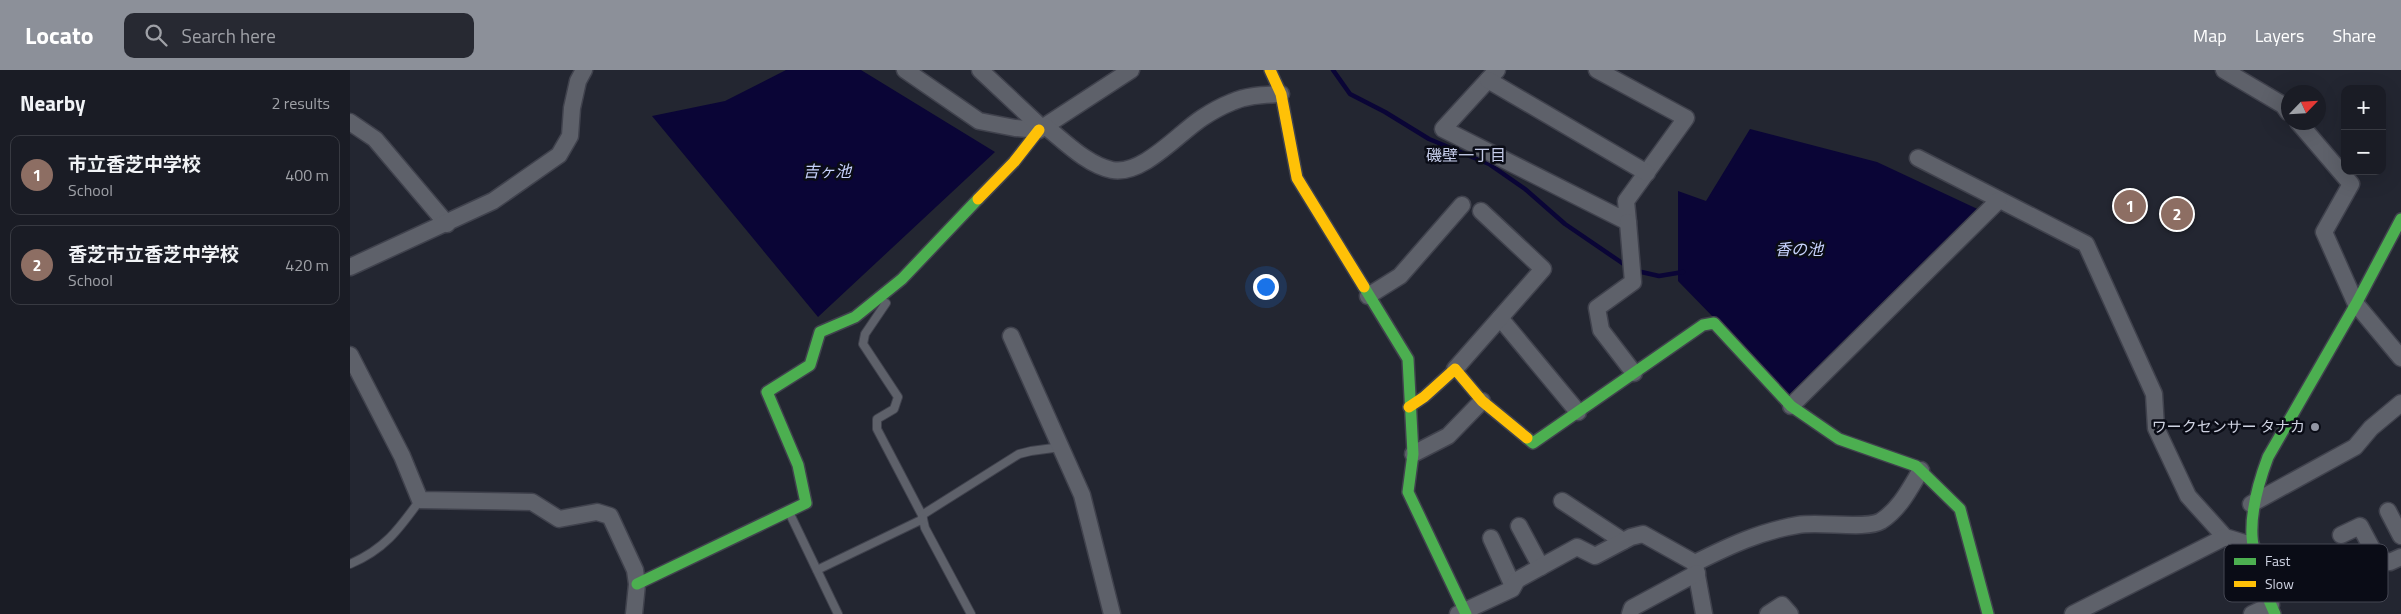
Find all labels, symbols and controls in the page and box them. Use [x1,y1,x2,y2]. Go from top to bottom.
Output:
search box [124,13,474,58]
text: Locato [25,17,94,53]
icon: search [142,21,170,49]
text: Search here [182,21,276,50]
text: Map [2193,22,2227,49]
text: Layers [2255,22,2304,49]
text: Share [2332,22,2376,49]
north arrow [2281,85,2326,130]
map controls [2341,85,2386,175]
button: + [2341,85,2386,130]
text: Nearby [20,87,85,119]
text: 2 results [271,91,330,115]
button: − [2341,130,2386,175]
district label: 磯壁一丁目 [1426,143,1506,167]
text: 市立香芝中学校 [68,149,201,178]
water label: 吉ヶ池 [803,159,853,183]
text: 1 [33,163,41,187]
text: 400 m [285,163,329,187]
text: School [68,178,113,202]
pin: 1 [2114,187,2146,225]
pin: 2 [2161,195,2193,233]
water label: 香の池 [1775,237,1825,261]
text: 香芝市立香芝中学校 [68,239,239,268]
text: 2 [33,253,41,277]
text: 420 m [285,253,329,277]
text: School [68,268,113,292]
your location [1253,274,1279,300]
place label: ワークセンサー タナカ [2152,415,2305,438]
marker: ワークセンサー タナカ [2309,421,2321,433]
legend [2224,544,2388,602]
text: Fast [2265,550,2290,571]
text: Slow [2265,573,2294,594]

